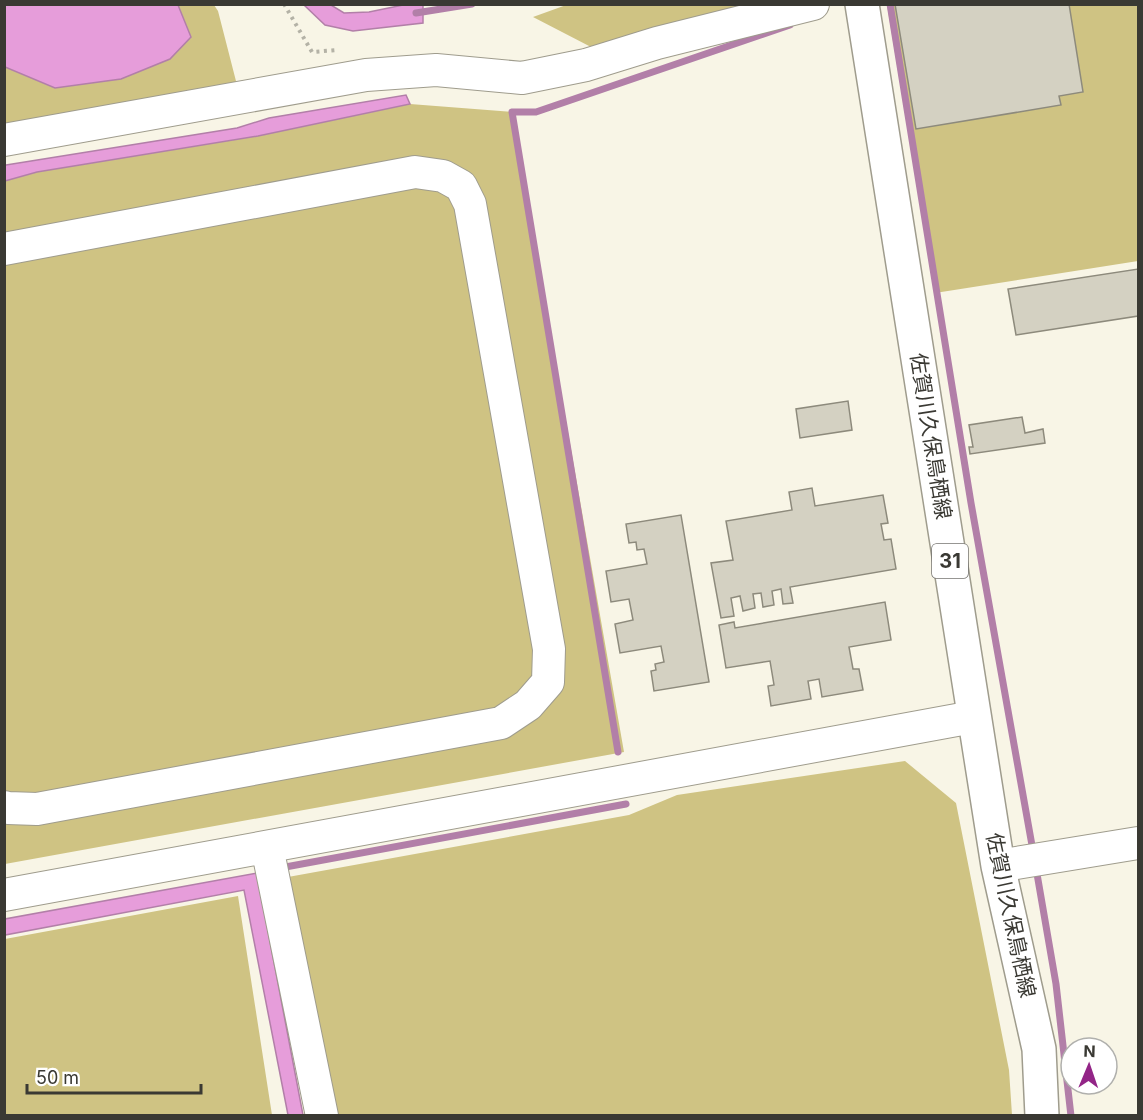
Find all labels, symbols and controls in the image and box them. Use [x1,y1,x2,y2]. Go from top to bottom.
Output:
street label: 佐賀川久保鳥栖線 [906,351,956,521]
road number: 31 [932,544,968,578]
street label: 佐賀川久保鳥栖線 [981,830,1041,1000]
north arrow [1059,1036,1119,1096]
text: N [1083,1041,1096,1061]
scale bar [27,1057,201,1095]
text: 50 m [36,1067,79,1088]

